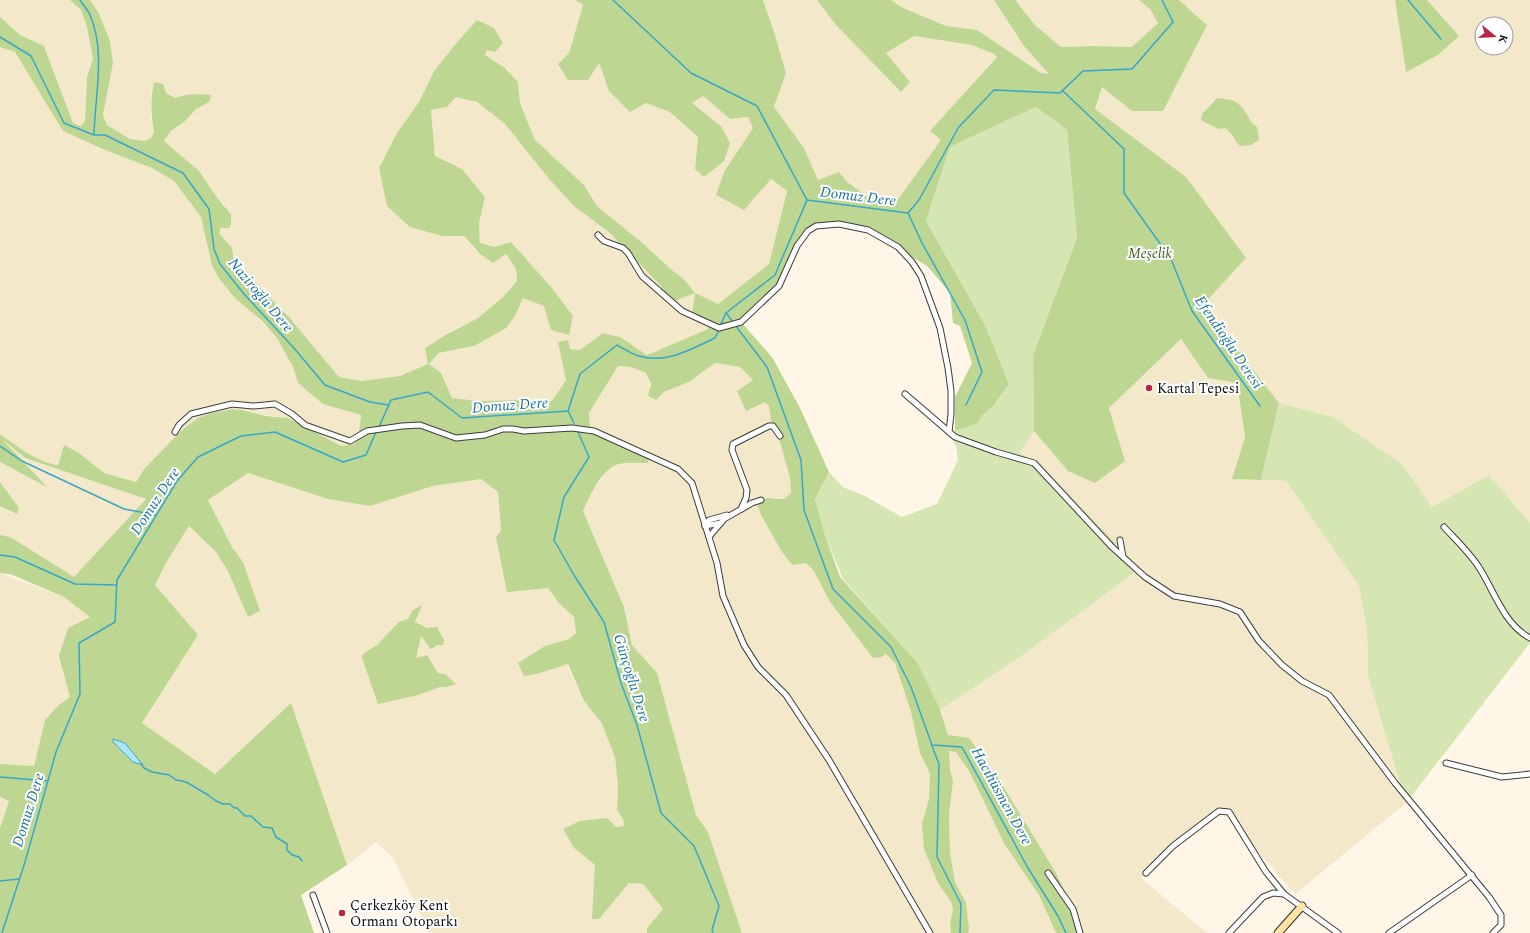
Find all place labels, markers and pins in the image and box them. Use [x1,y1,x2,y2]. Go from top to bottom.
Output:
place label: Kartal Tepesi [1157,378,1239,399]
marker: Kartal Tepesi [1144,383,1154,393]
place label: Çerkezköy Kent Ormanı Otoparkı [350,895,458,932]
marker: Çerkezköy Kent Ormanı Otoparkı [337,908,347,918]

